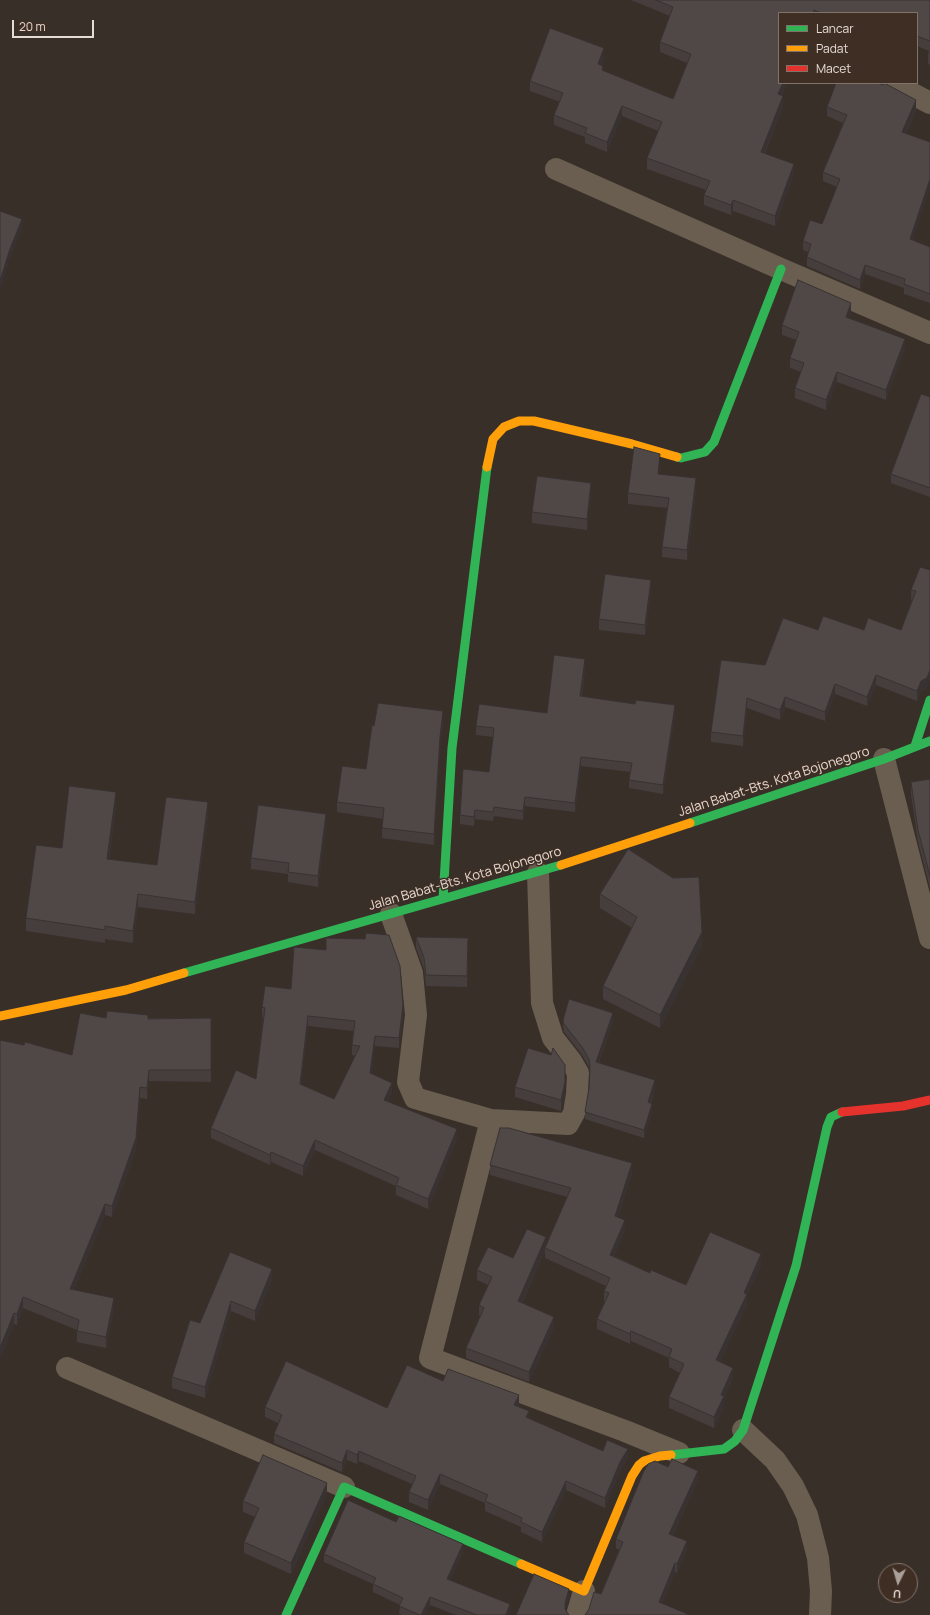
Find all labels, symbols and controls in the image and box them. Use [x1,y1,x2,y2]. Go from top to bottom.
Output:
scale bar [14,12,96,38]
legend [778,12,918,84]
text: 20 m [19,18,46,35]
text: Lancar [816,20,853,37]
text: Padat [816,40,848,57]
text: Macet [816,60,851,77]
street label: Jalan Babat-Bts. Kota Bojonegoro [677,744,871,820]
street label: Jalan Babat-Bts. Kota Bojonegoro [367,844,563,914]
north arrow [878,1563,918,1603]
text: U [892,1587,902,1602]

